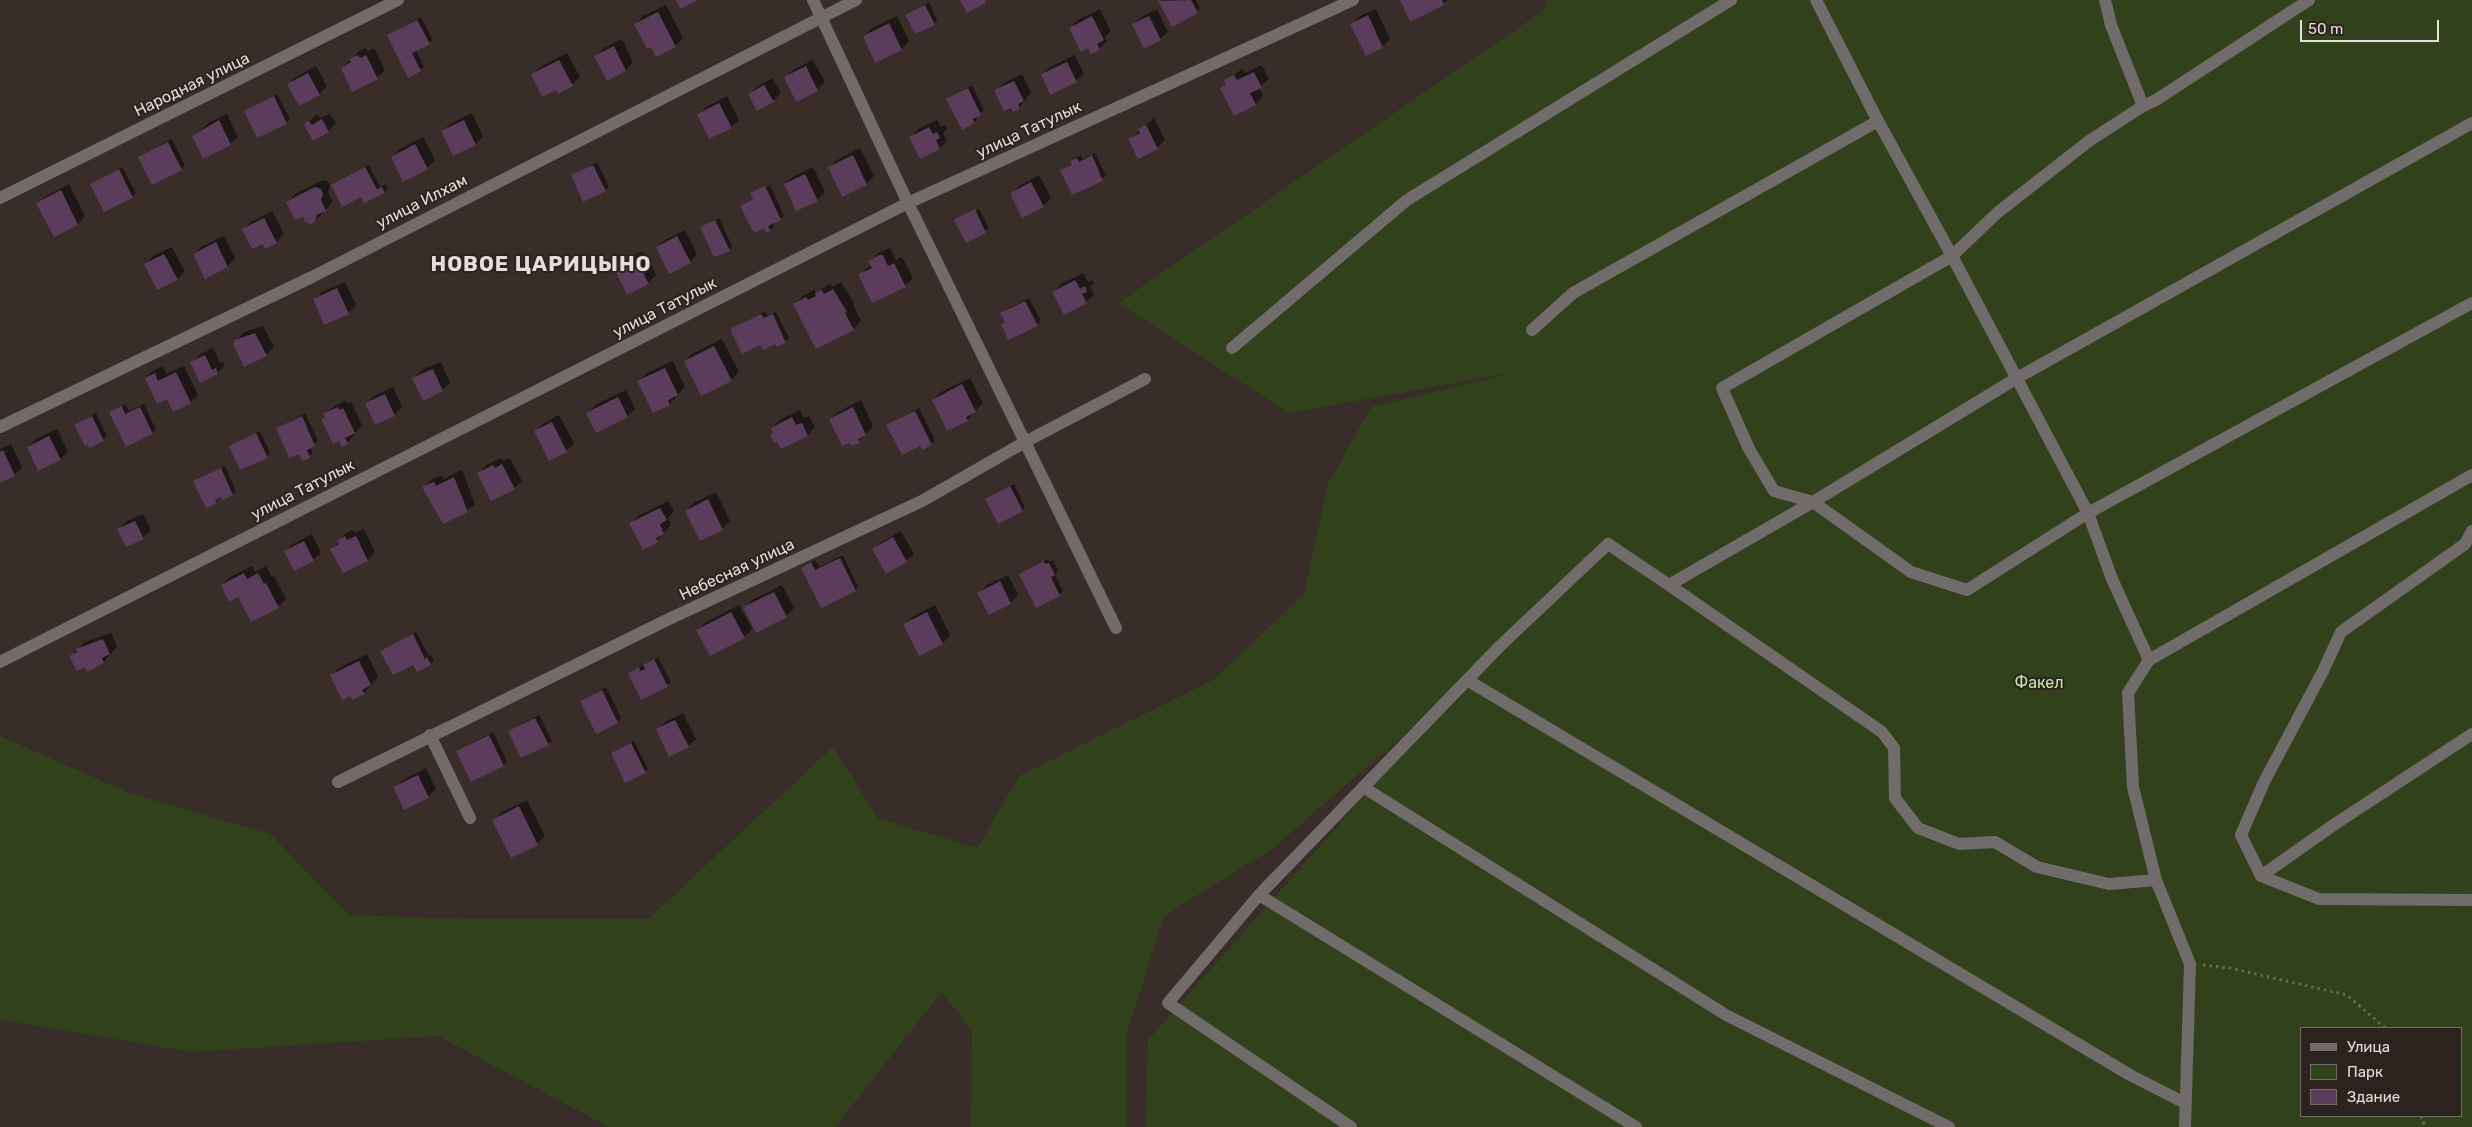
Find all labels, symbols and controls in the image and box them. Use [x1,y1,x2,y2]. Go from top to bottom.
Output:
scale bar [2302,10,2441,42]
text: 50 m [2308,20,2343,38]
street label: Народная улица [131,49,253,121]
street label: улица Татулык [973,97,1085,163]
street label: улица Илхам [373,171,471,233]
district label: НОВОЕ ЦАРИЦЫНО [429,252,653,278]
street label: улица Татулык [610,274,720,342]
street label: улица Татулык [248,456,358,524]
street label: Небесная улица [676,535,798,605]
park label: Факел [2015,673,2063,693]
legend [2300,1027,2462,1117]
text: Улица [2347,1038,2390,1056]
text: Парк [2347,1063,2383,1081]
text: Здание [2347,1088,2400,1106]

